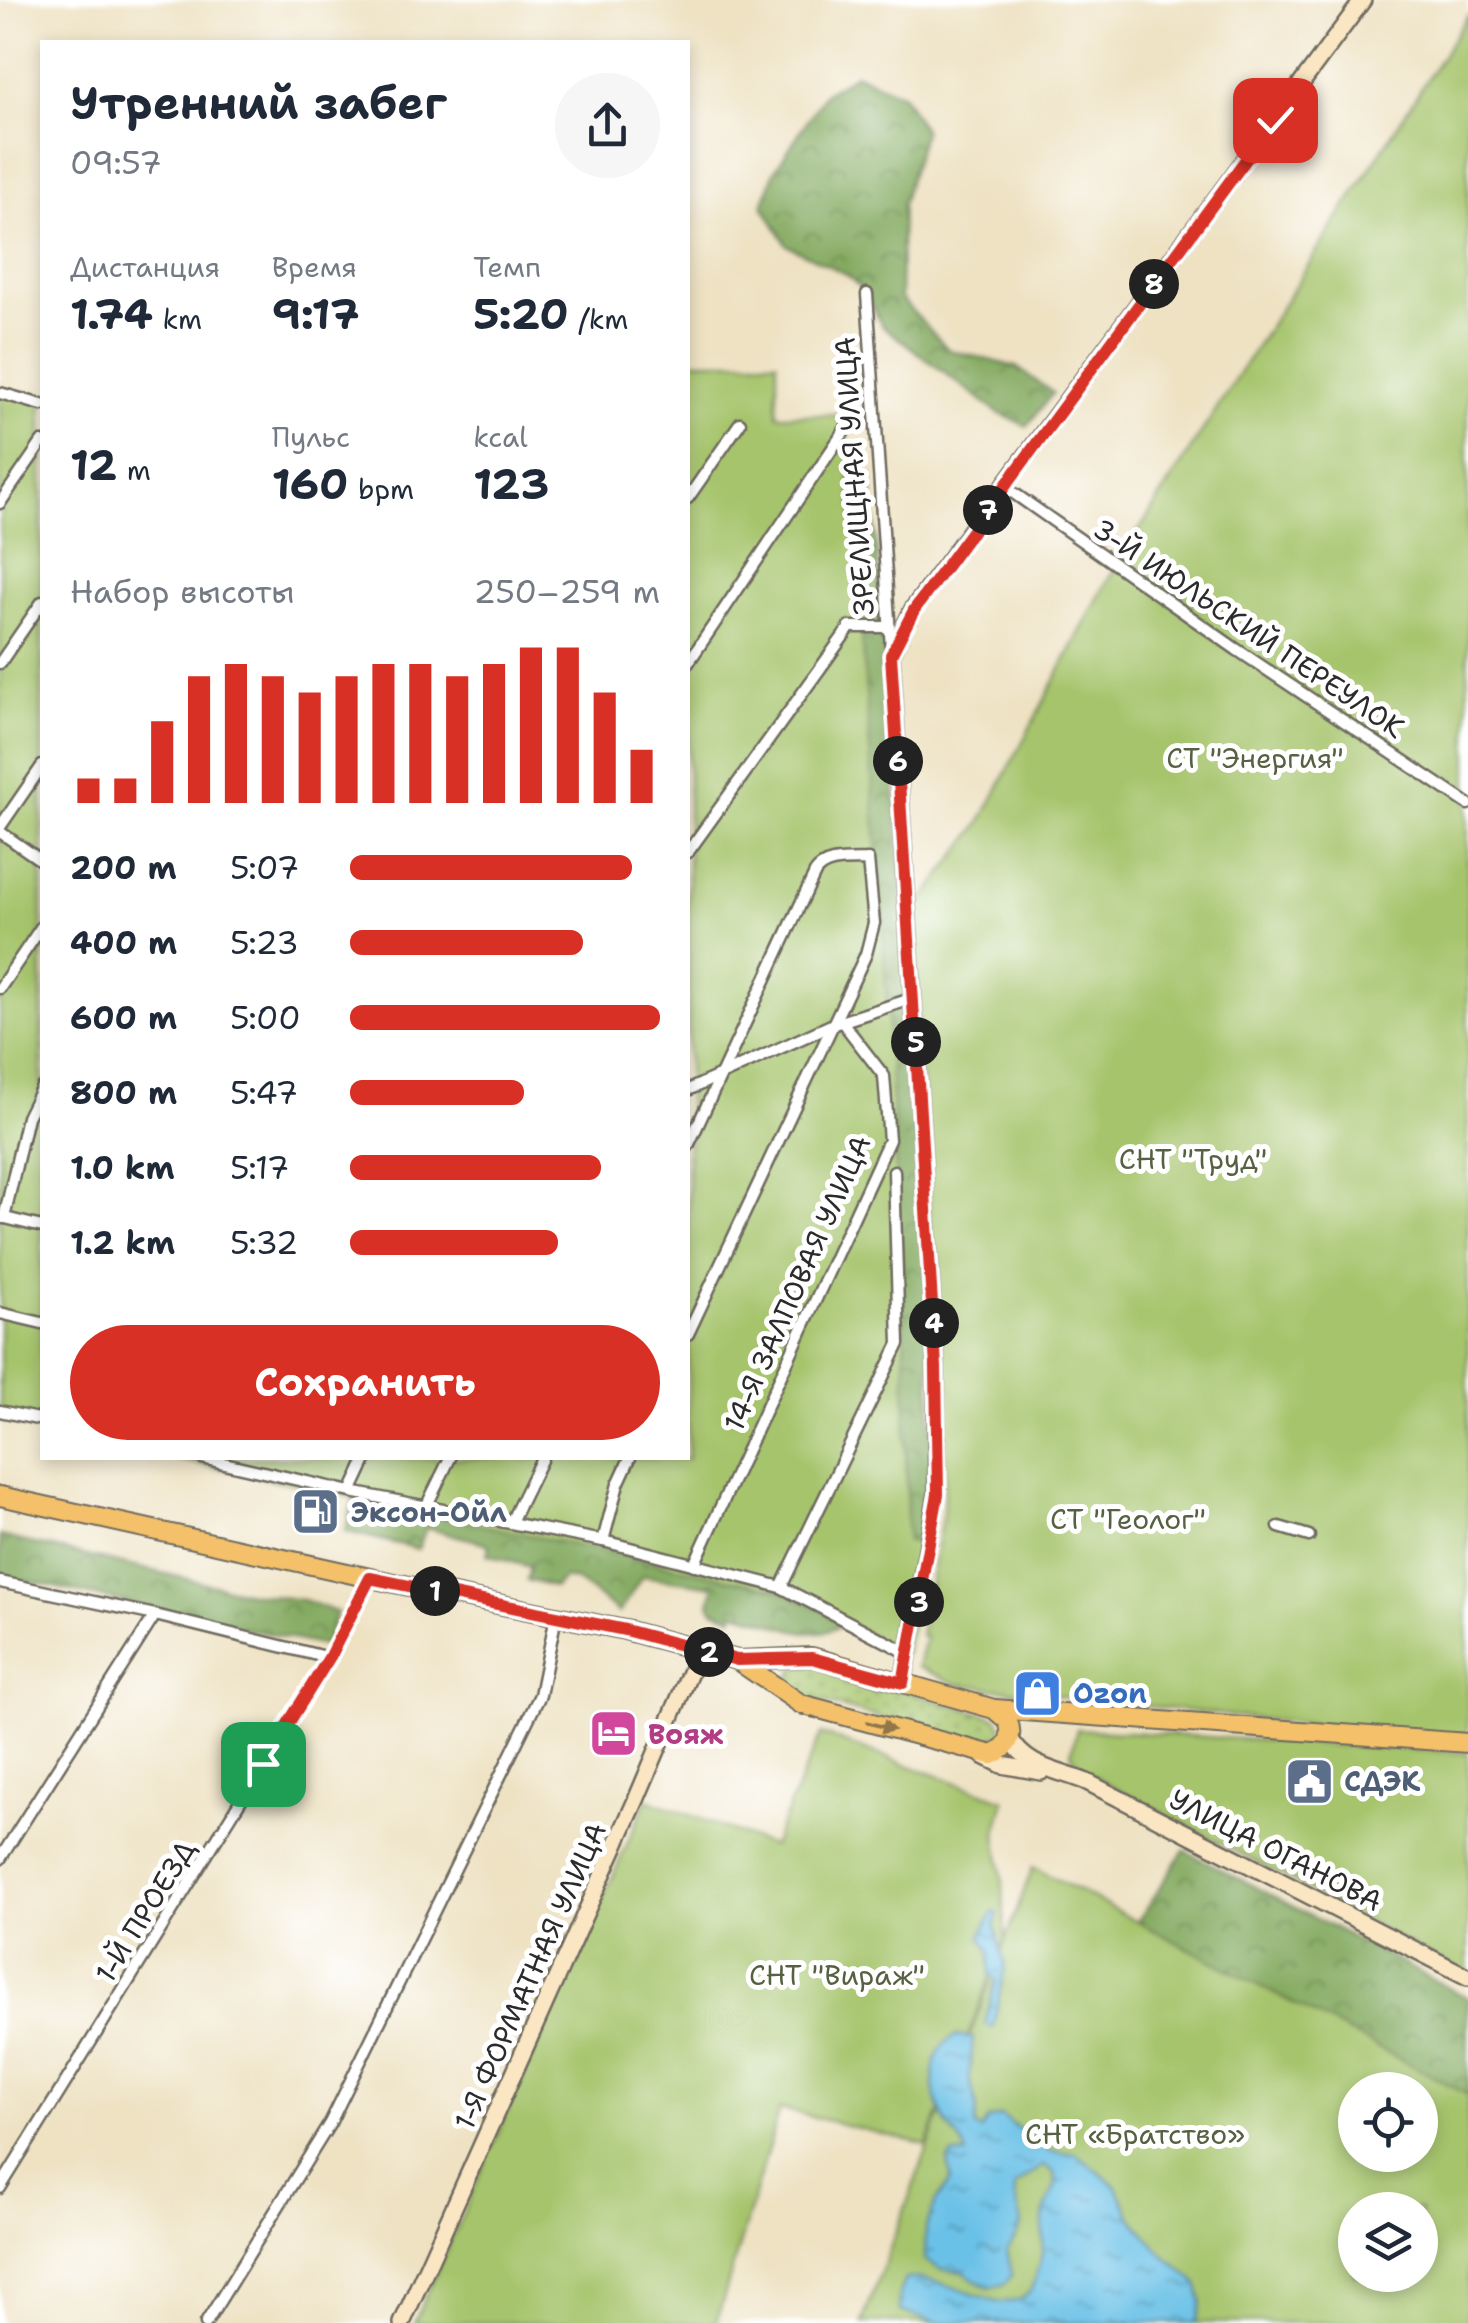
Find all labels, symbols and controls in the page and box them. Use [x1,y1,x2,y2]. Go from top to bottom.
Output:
text: Утренний забег [70,73,447,133]
button: share [555,73,660,178]
pin [1233,78,1318,163]
icon: check [1248,93,1303,148]
text: 09:57 [70,141,162,184]
text: Дистанция [70,248,220,286]
text: Время [272,248,357,286]
text: Темп [473,248,541,286]
pin: 8 [1129,259,1179,309]
text: 8 [1144,265,1164,303]
text: 1.74 [70,286,153,342]
text: 9:17 [272,286,359,342]
text: 5:20 [473,286,569,342]
text: km [153,300,202,338]
text: /km [569,300,628,338]
street label: ЗРЕЛИЩНАЯ УЛИЦА [825,336,883,616]
text: Пульс [272,418,350,456]
text: kcal [473,418,528,456]
text: 12 [70,437,117,493]
text: m [117,451,151,489]
text: 160 [272,456,348,512]
text: 123 [473,456,549,512]
text: bpm [348,470,414,508]
pin: 7 [963,485,1013,535]
text: 7 [978,491,998,529]
street label: 3-Й ИЮЛЬСКИЙ ПЕРЕУЛОК [1086,509,1412,747]
text: Набор высоты [70,570,295,613]
text: 250–259 m [473,570,660,613]
pin: 6 [873,736,923,786]
park label: СТ "Энергия" [1166,739,1344,777]
text: 6 [888,742,908,780]
text: 200 m [70,846,177,889]
text: 5:07 [230,846,299,889]
text: 400 m [70,921,177,964]
text: 5:23 [230,921,299,964]
text: 600 m [70,996,177,1039]
text: 5:00 [230,996,301,1039]
pin: 5 [891,1017,941,1067]
text: 5 [907,1023,925,1061]
text: 800 m [70,1071,177,1114]
text: 5:47 [230,1071,298,1114]
street label: 14-Я ЗАЛПОВАЯ УЛИЦА [715,1129,879,1437]
park label: СНТ "Труд" [1119,1140,1267,1178]
text: 1.0 km [70,1146,175,1189]
text: 5:17 [230,1146,289,1189]
text: 1.2 km [70,1221,175,1264]
text: 5:32 [230,1221,298,1264]
pin: 4 [909,1298,959,1348]
text: 4 [924,1304,944,1342]
button: Сохранить [70,1325,660,1440]
fuel station icon: Эксон-Ойл [290,1486,342,1538]
place label: Эксон-Ойл [351,1493,507,1531]
park label: СТ "Геолог" [1050,1500,1206,1538]
pin: 1 [410,1566,460,1616]
text: 1 [429,1572,441,1610]
pin: 3 [894,1577,944,1627]
text: 3 [909,1583,929,1621]
pin: 2 [684,1627,734,1677]
text: 2 [699,1633,719,1671]
shop icon: Ozon [1012,1667,1064,1719]
place label: Ozon [1073,1674,1147,1712]
hotel icon: Вояж [587,1708,639,1760]
place label: Вояж [648,1715,724,1753]
one-way arrow [865,1719,895,1734]
pin [221,1722,306,1807]
icon: arrive [236,1737,291,1792]
public building icon: СДЭК [1283,1755,1335,1807]
place label: СДЭК [1344,1762,1420,1800]
street label: УЛИЦА ОГАНОВА [1163,1780,1389,1920]
street label: 1-Я ФОРМАТНАЯ УЛИЦА [445,1817,615,2135]
street label: 1-Й ПРОЕЗД [86,1832,204,1990]
park label: СНТ "Вираж" [749,1956,925,1994]
map controls [1338,2072,1438,2292]
button: locate [1338,2072,1438,2172]
park label: СНТ «Братство» [1025,2115,1245,2153]
button: layers [1338,2192,1438,2292]

